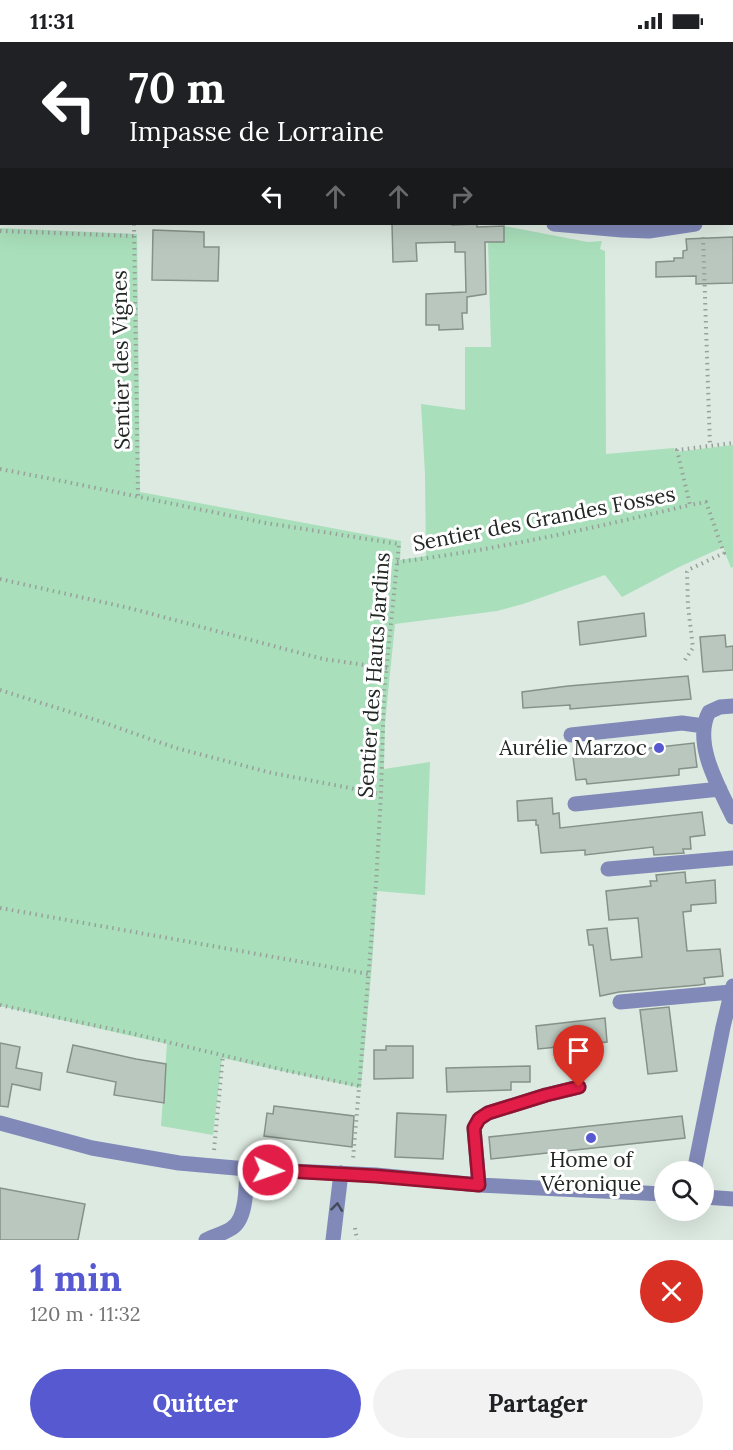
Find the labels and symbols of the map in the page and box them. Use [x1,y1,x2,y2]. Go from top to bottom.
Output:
street label: Sentier des Vignes [105,270,136,450]
street label: Sentier des Grandes Fosses [410,480,677,557]
street label: Sentier des Hauts Jardins [351,551,396,799]
place label: Aurélie Marzoc [498,734,647,761]
marker: Aurélie Marzoc [652,741,666,755]
pin [553,1025,604,1087]
marker: Home of Véronique [584,1131,598,1145]
position arrow [236,1138,300,1202]
place label: Home of Véronique [540,1146,641,1197]
one-way arrow [330,1202,343,1211]

